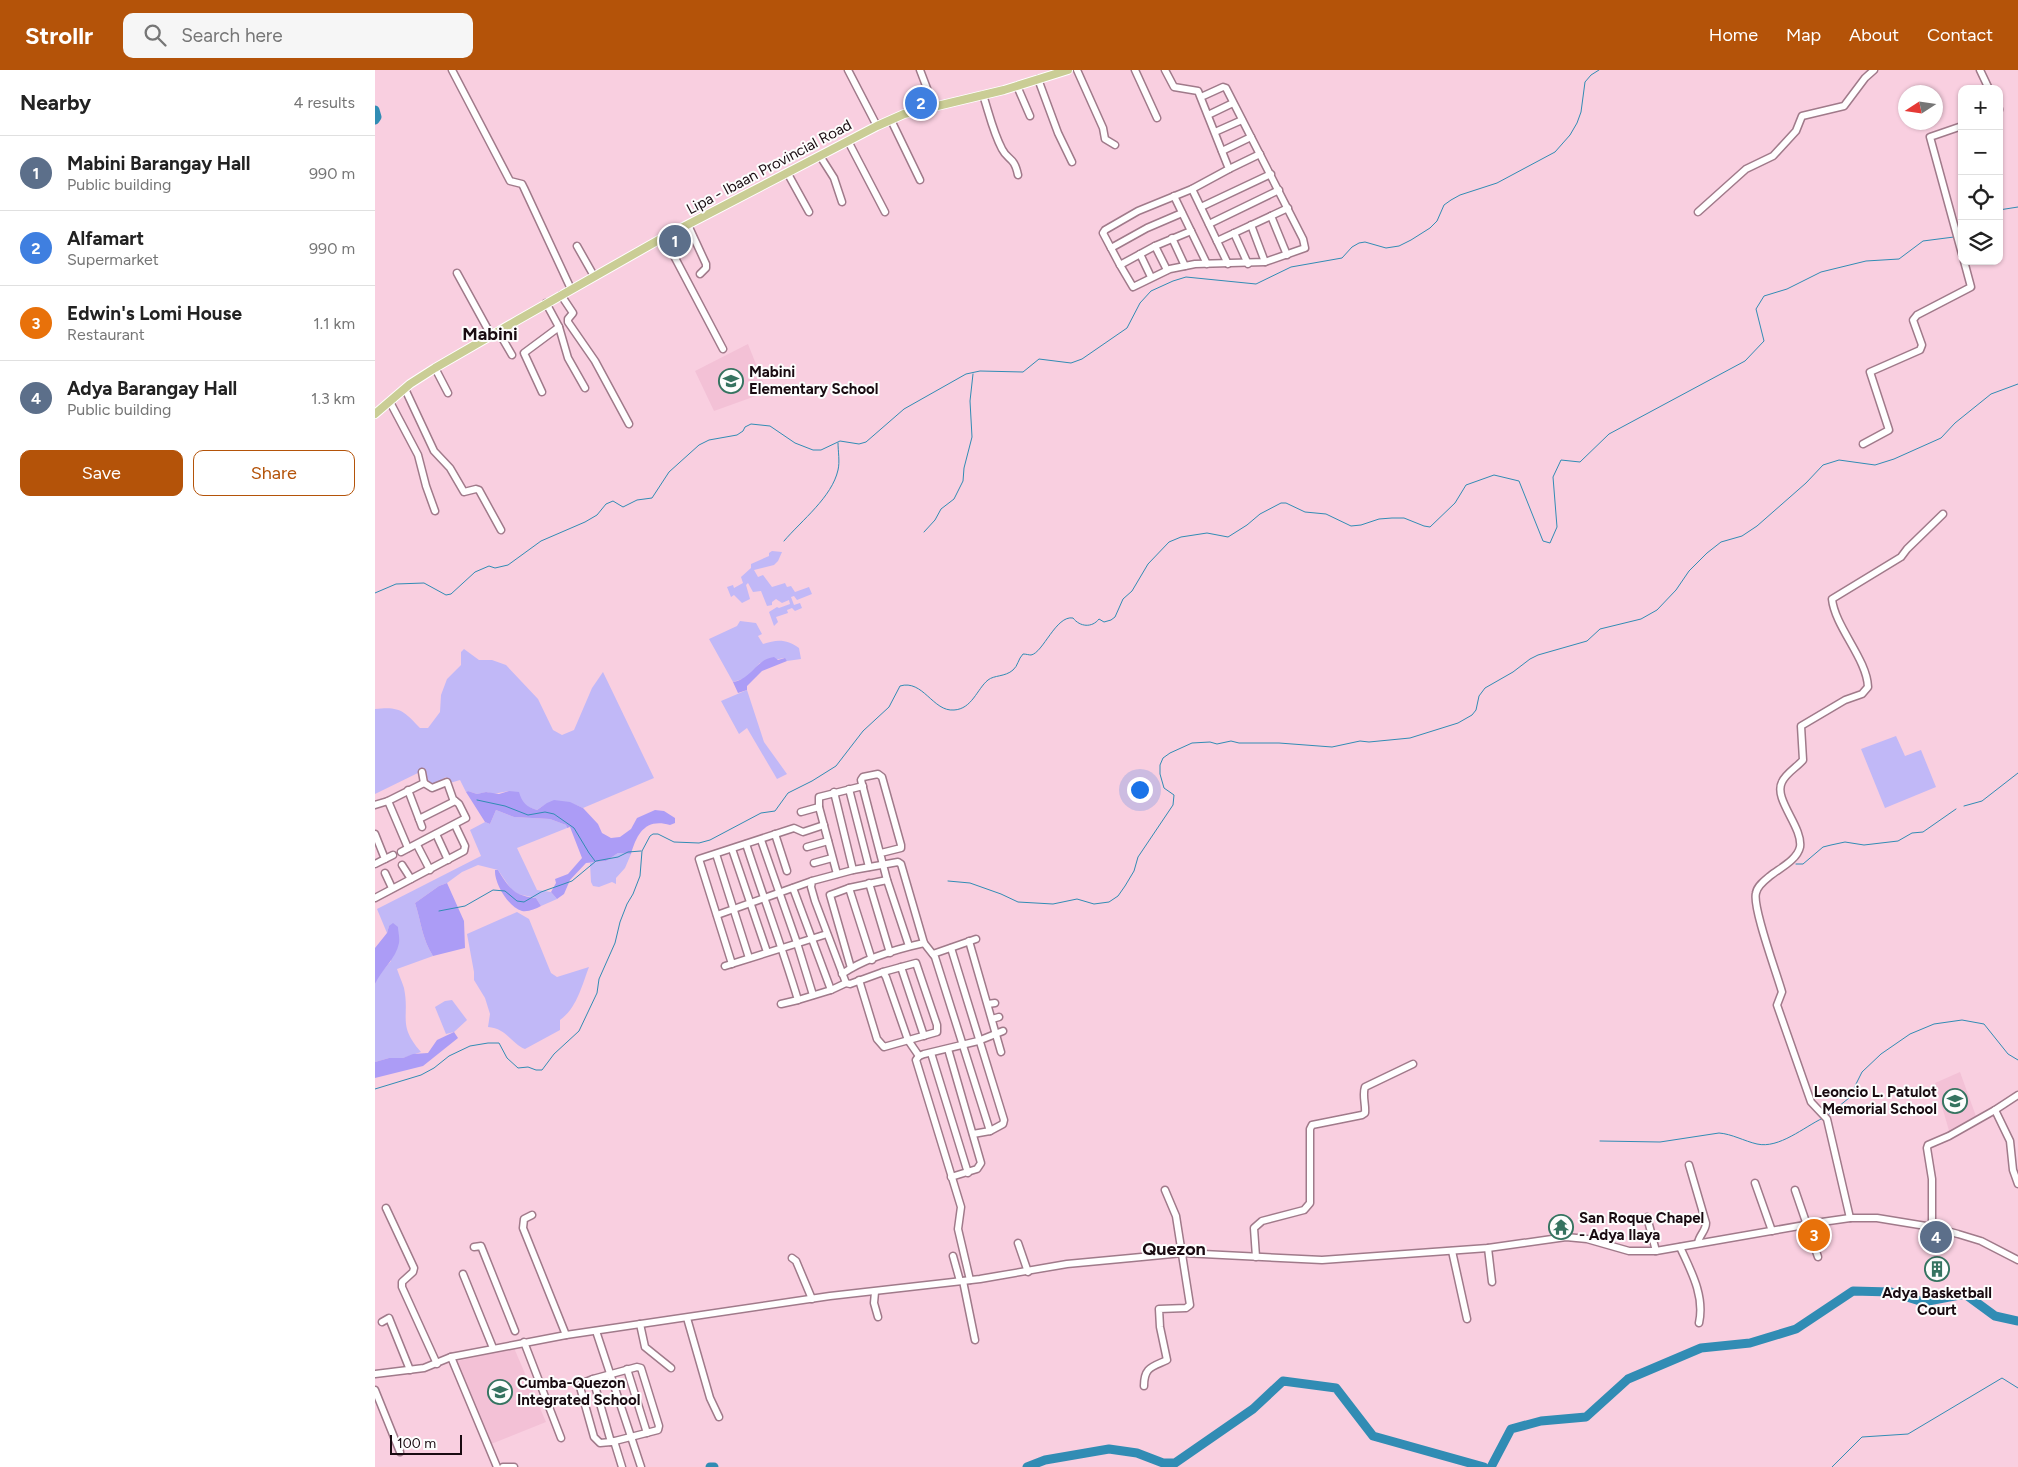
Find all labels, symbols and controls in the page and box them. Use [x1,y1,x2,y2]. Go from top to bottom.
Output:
search box [123,13,473,58]
text: Strollr [25,21,93,50]
icon: search [141,21,169,49]
text: Search here [181,24,283,47]
text: Home [1709,24,1758,46]
text: Map [1786,24,1821,46]
text: About [1849,24,1899,46]
text: Contact [1927,24,1993,46]
pin: 2 [905,84,937,122]
north arrow [1898,85,1943,130]
map controls [1958,85,2003,265]
button: + [1958,85,2003,130]
text: Nearby [20,90,91,115]
text: 4 results [294,93,355,112]
street label: Lipa - Ibaan Provincial Road [683,116,855,218]
button: − [1958,130,2003,175]
text: Mabini Barangay Hall [67,152,250,175]
text: 1 [33,164,39,183]
text: 990 m [309,164,355,183]
text: Public building [67,175,171,194]
button: locate [1958,175,2003,220]
button: layers [1958,220,2003,265]
pin: 1 [659,222,691,260]
text: Alfamart [67,227,144,250]
text: 2 [31,239,41,258]
text: 990 m [309,239,355,258]
text: Supermarket [67,250,159,269]
text: Edwin's Lomi House [67,302,242,325]
text: 3 [32,314,40,333]
text: 1.1 km [313,314,355,333]
district label: Mabini [462,323,518,345]
text: Restaurant [67,325,145,344]
place label: Mabini Elementary School [749,363,879,398]
school or university icon: Mabini Elementary School [718,368,744,394]
text: Adya Barangay Hall [67,377,237,400]
text: 4 [31,389,41,408]
text: 1.3 km [311,389,355,408]
text: Public building [67,400,171,419]
button: Save [20,450,183,496]
button: Share [193,450,355,496]
your location [1127,777,1153,803]
place label: Leoncio L. Patulot Memorial School [1814,1083,1937,1118]
school or university icon: Leoncio L. Patulot Memorial School [1942,1088,1968,1114]
place label: San Roque Chapel - Adya Ilaya [1579,1209,1704,1244]
temple icon: San Roque Chapel - Adya Ilaya [1548,1214,1574,1240]
pin: 3 [1798,1216,1830,1254]
pin: 4 [1920,1218,1952,1256]
district label: Quezon [1142,1238,1206,1260]
building icon: Adya Basketball Court [1924,1256,1950,1282]
place label: Adya Basketball Court [1882,1284,1992,1319]
place label: Cumba-Quezon Integrated School [517,1374,640,1409]
school or university icon: Cumba-Quezon Integrated School [487,1379,513,1405]
scale bar [390,1432,463,1455]
text: 100 m [397,1435,436,1452]

